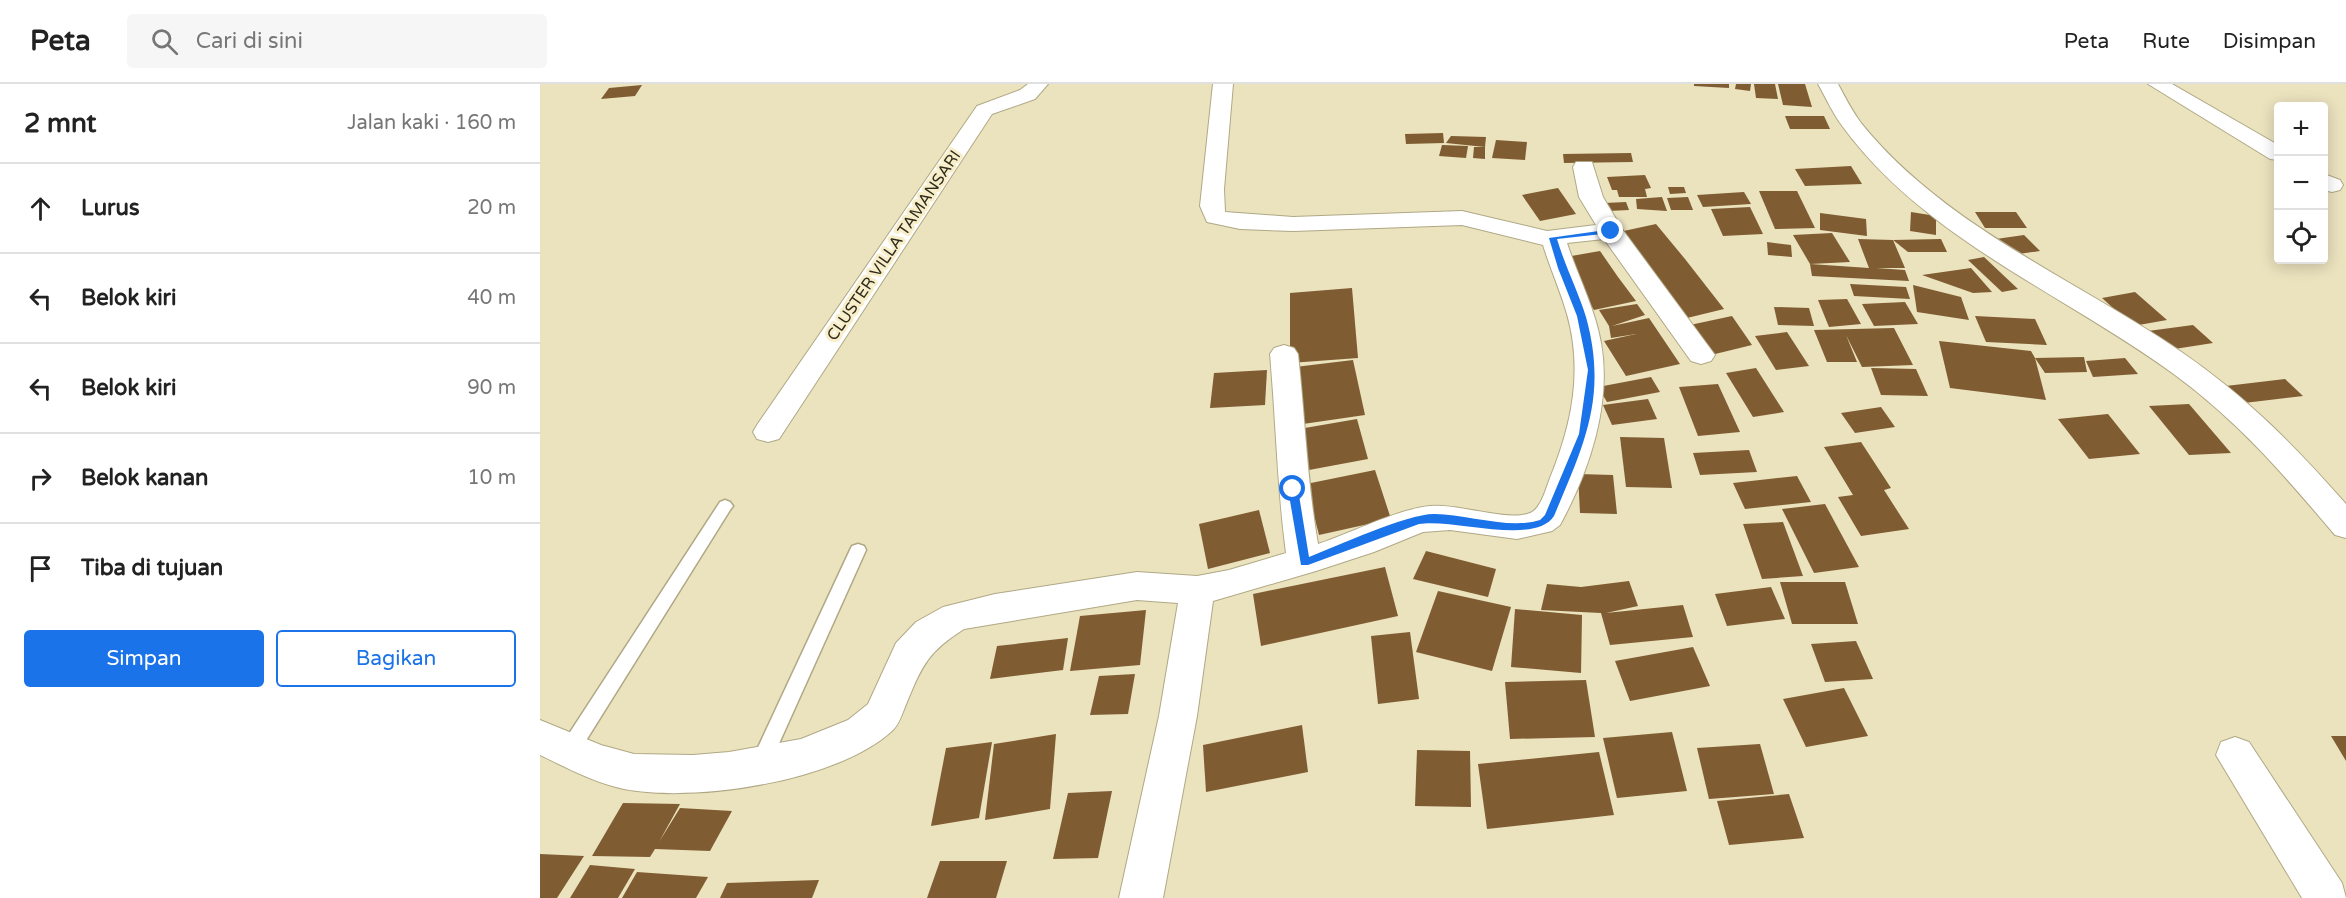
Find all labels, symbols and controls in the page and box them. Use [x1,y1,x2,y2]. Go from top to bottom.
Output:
search box [127,14,547,68]
text: Peta [30,24,91,58]
icon: search [148,25,181,58]
text: Cari di sini [196,28,303,54]
text: Peta [2064,29,2109,54]
text: Rute [2142,29,2190,54]
text: Disimpan [2223,29,2316,54]
map controls [2274,102,2328,264]
button: + [2274,102,2328,156]
text: 2 mnt [24,108,96,139]
text: Jalan kaki · 160 m [347,111,516,135]
street label: CLUSTER VILLA TAMANSARI [822,147,965,345]
button: − [2274,156,2328,210]
icon: ahead [24,192,57,225]
text: Lurus [81,195,139,221]
text: 20 m [467,196,516,220]
button: locate [2274,210,2328,264]
route end [1597,217,1623,243]
icon: left [24,282,57,315]
text: Belok kiri [81,285,177,311]
text: 40 m [467,286,516,310]
icon: left [24,372,57,405]
text: Belok kiri [81,375,177,401]
text: 90 m [467,376,516,400]
icon: right [24,462,57,495]
text: Belok kanan [81,465,208,491]
text: 10 m [467,466,516,490]
route start [1279,475,1305,501]
icon: arrive [24,552,57,585]
text: Tiba di tujuan [81,555,223,581]
button: Simpan [24,630,264,687]
button: Bagikan [276,630,516,687]

